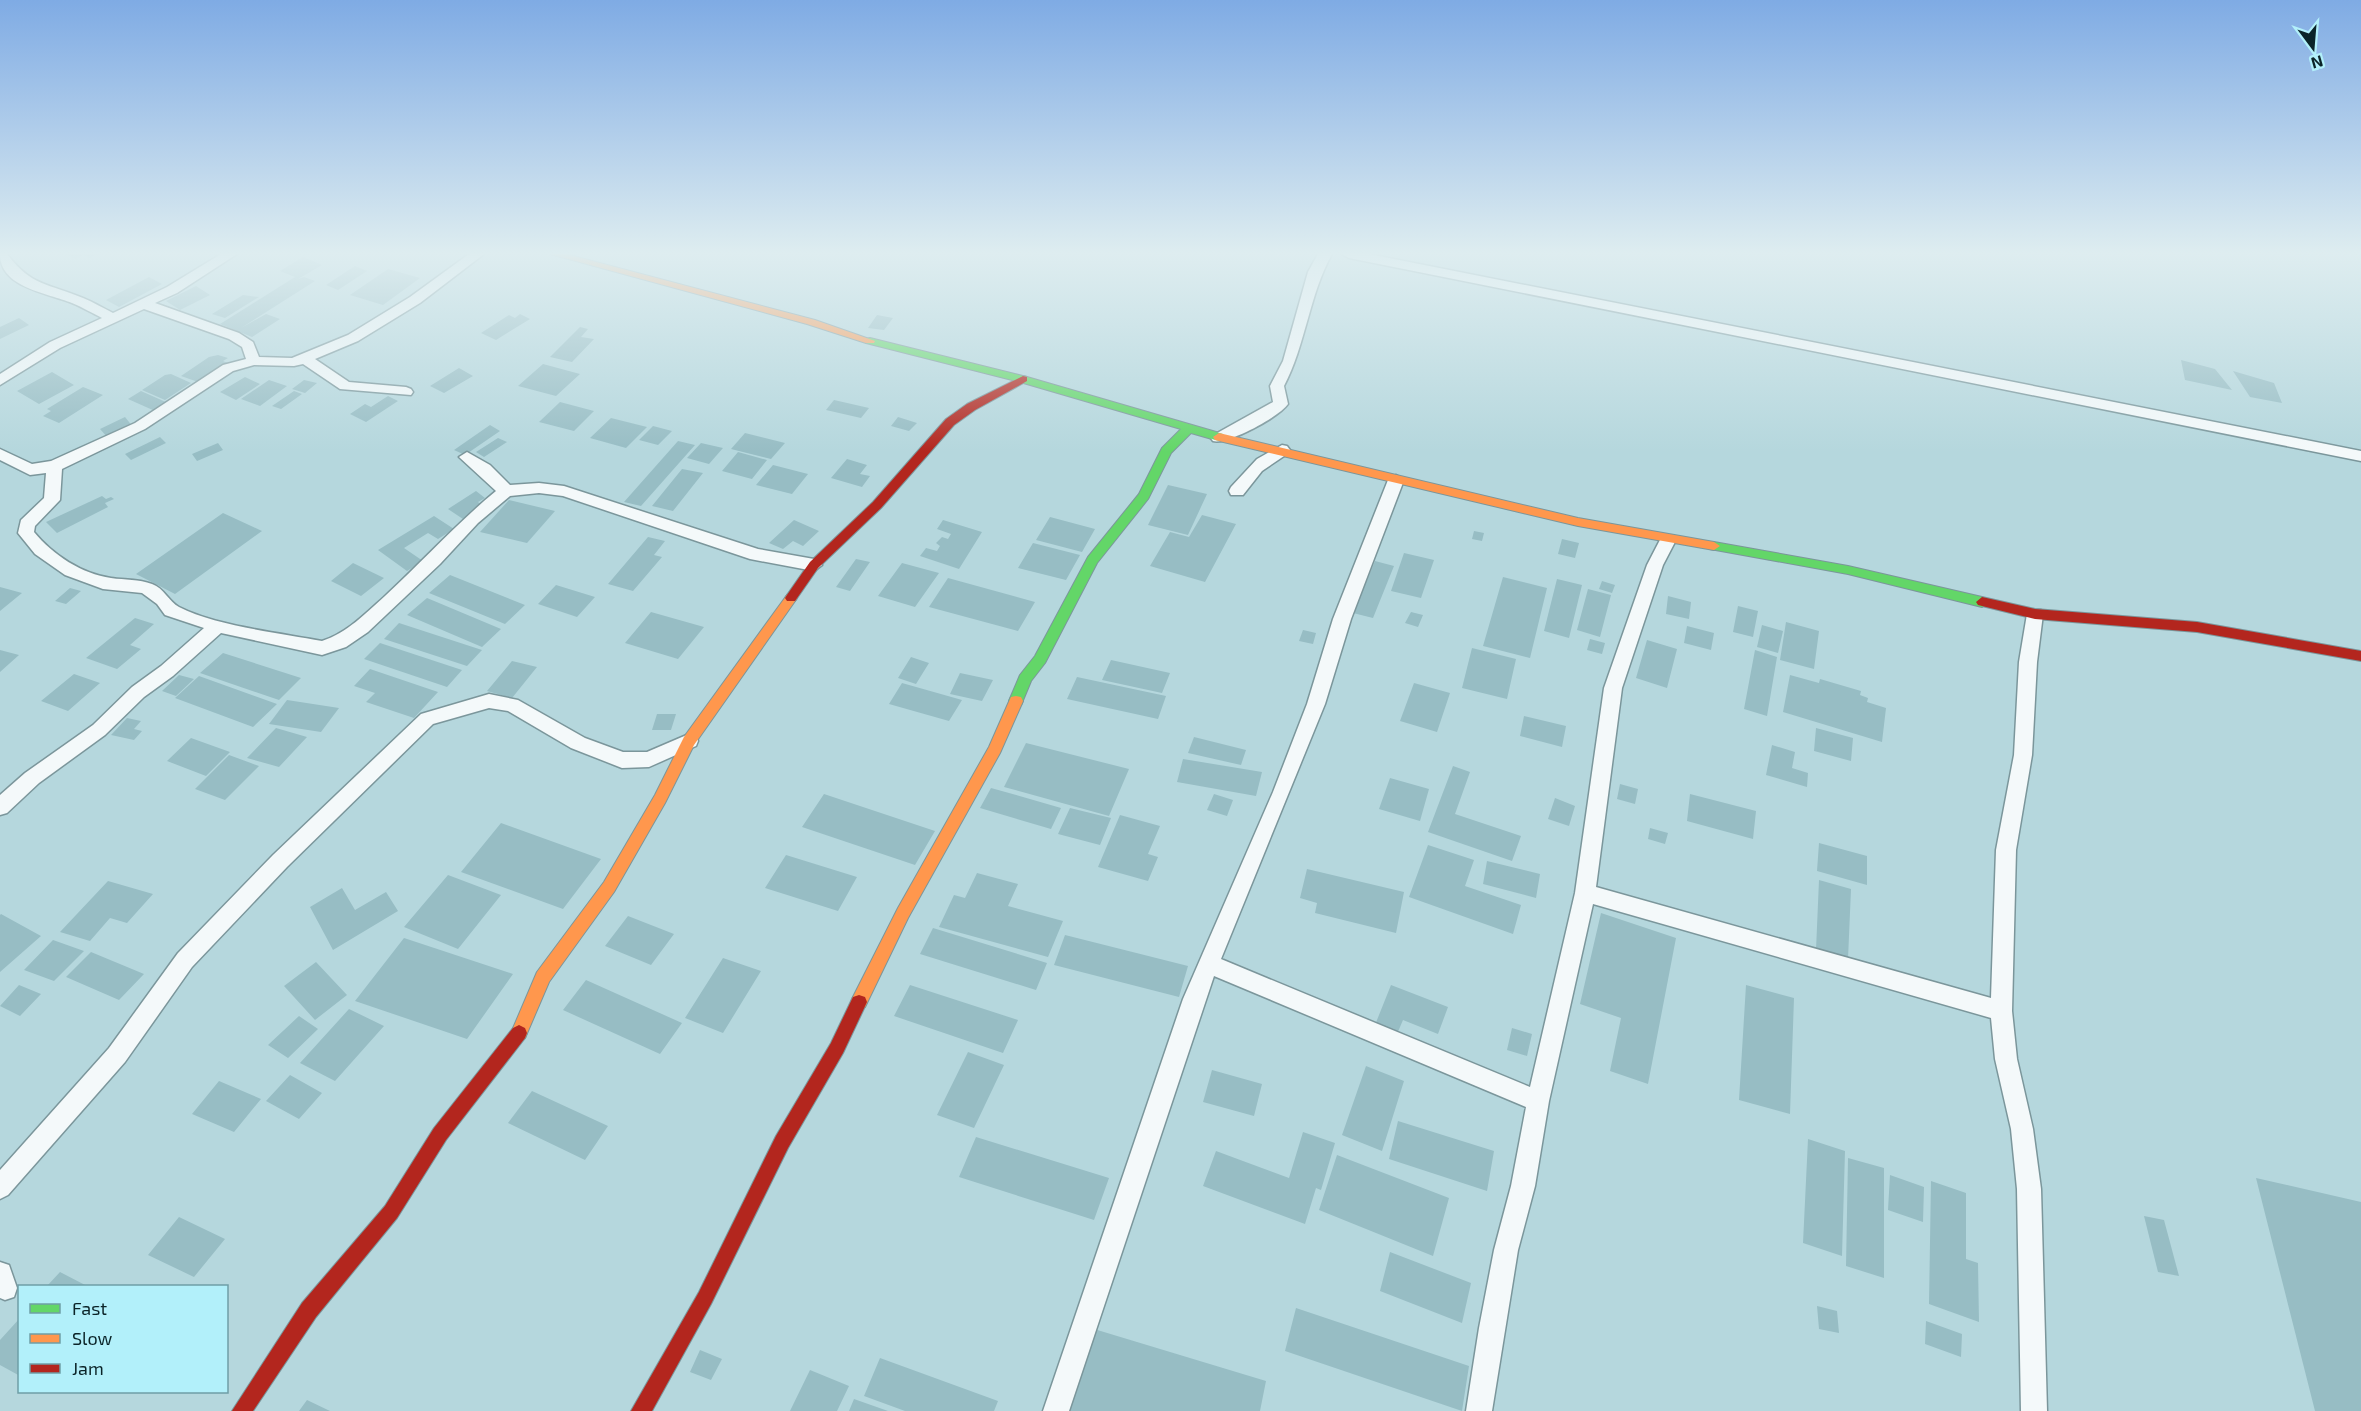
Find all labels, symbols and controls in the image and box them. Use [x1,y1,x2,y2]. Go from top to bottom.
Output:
north arrow [2283,18,2343,78]
text: N [2309,52,2325,74]
legend [18,1285,228,1393]
text: Fast [72,1297,107,1319]
text: Slow [72,1327,113,1349]
text: Jam [72,1357,104,1379]

